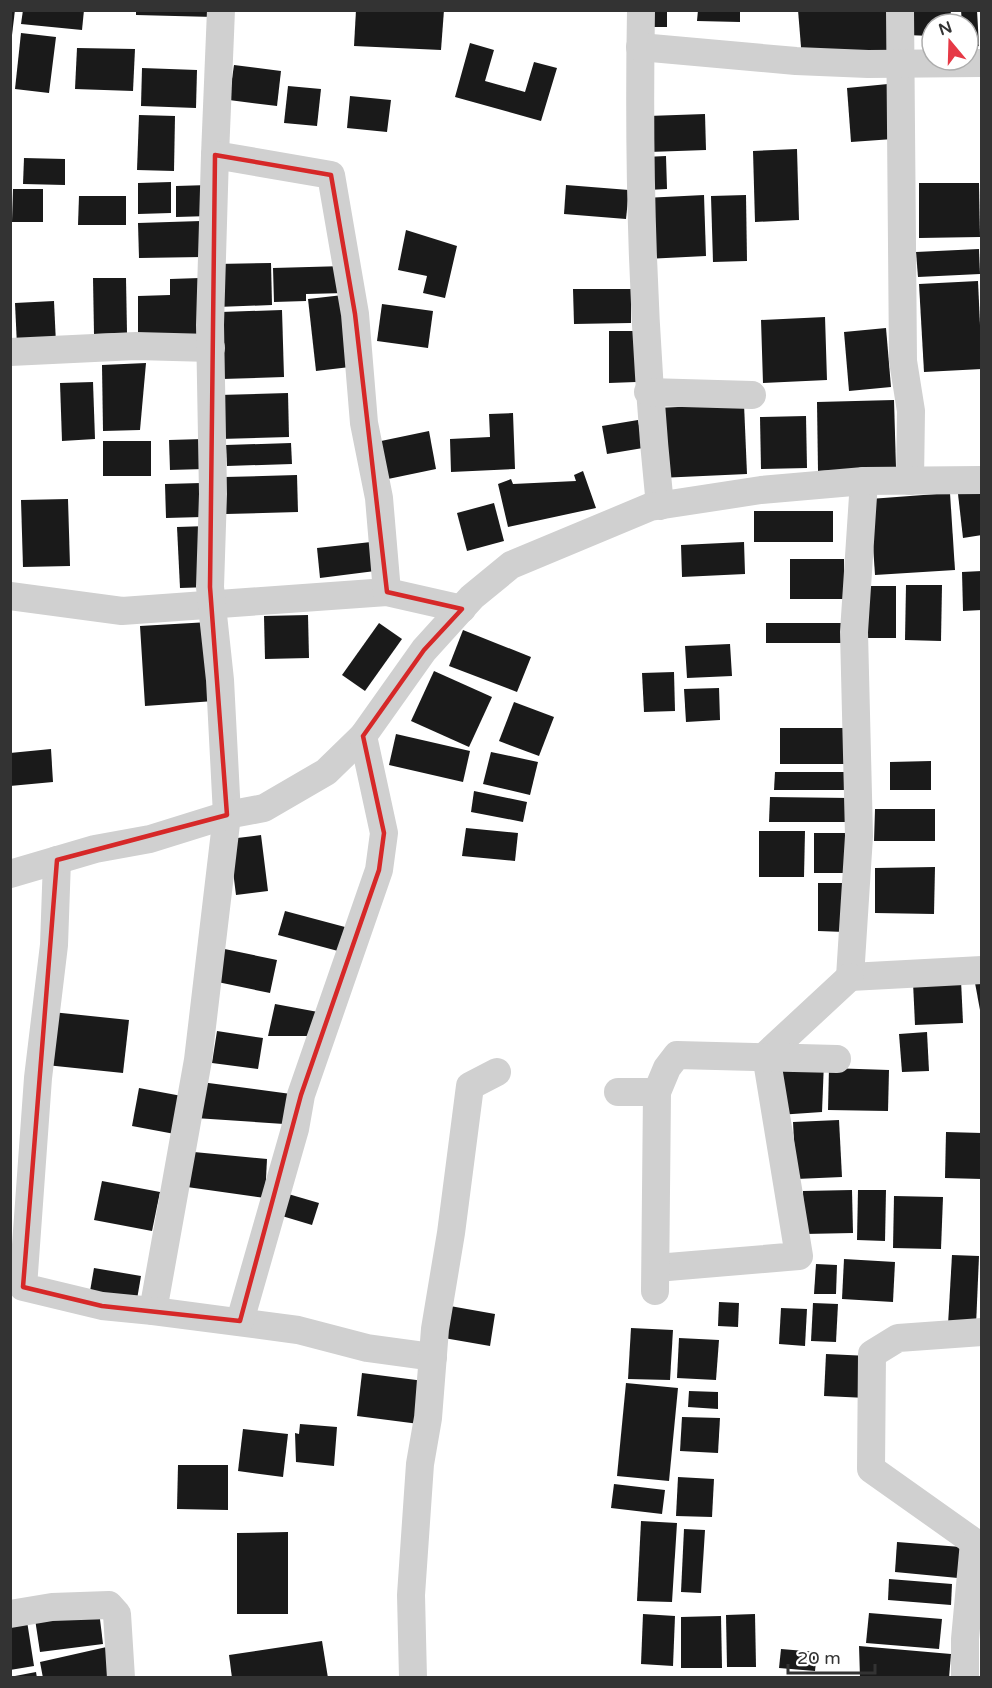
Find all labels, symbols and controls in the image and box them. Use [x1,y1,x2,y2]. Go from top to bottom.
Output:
north arrow [920,12,980,72]
text: N [936,17,955,40]
scale bar [788,1637,875,1675]
text: 20 m [797,1647,841,1669]

